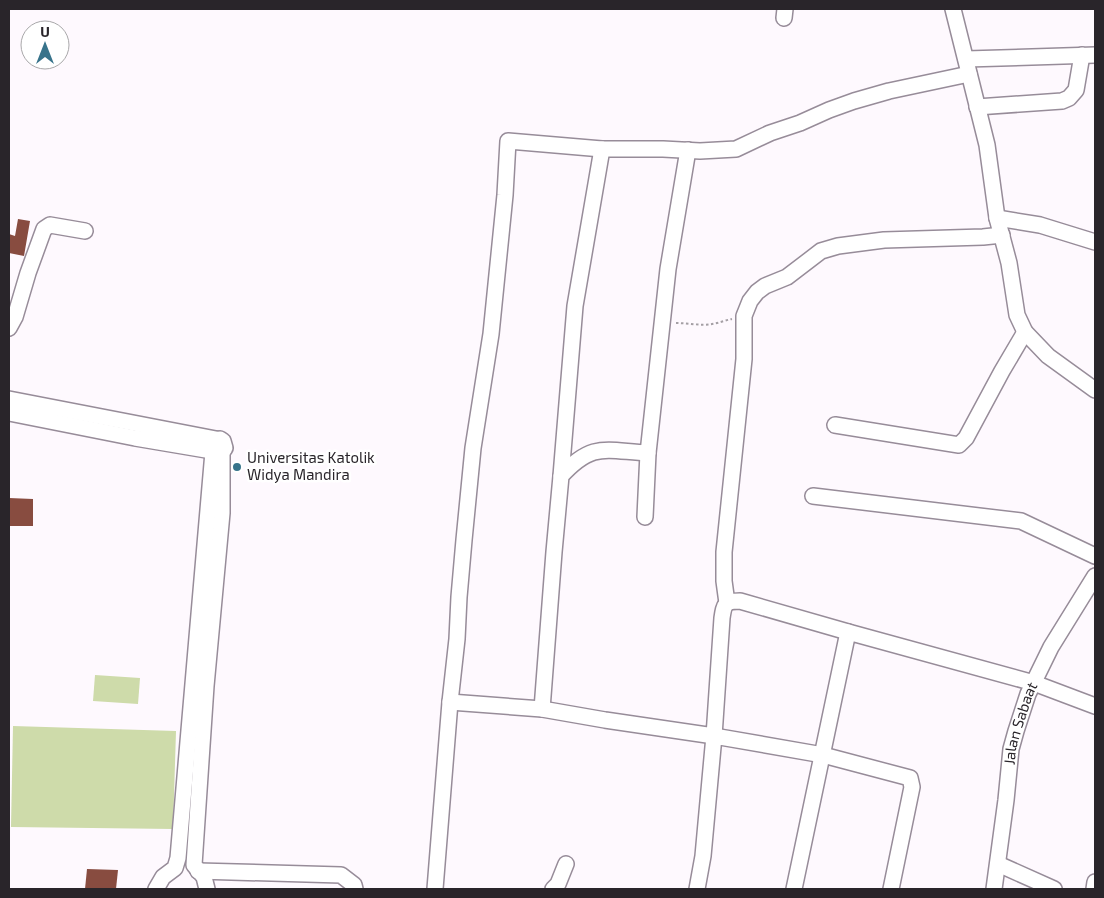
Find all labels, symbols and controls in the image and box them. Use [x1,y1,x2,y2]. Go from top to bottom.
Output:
north arrow [20,20,70,70]
text: U [40,23,50,40]
place label: Universitas Katolik Widya Mandira [247,448,375,483]
marker: Universitas Katolik Widya Mandira [231,461,243,473]
street label: Jalan Sabaat [1000,678,1041,766]

